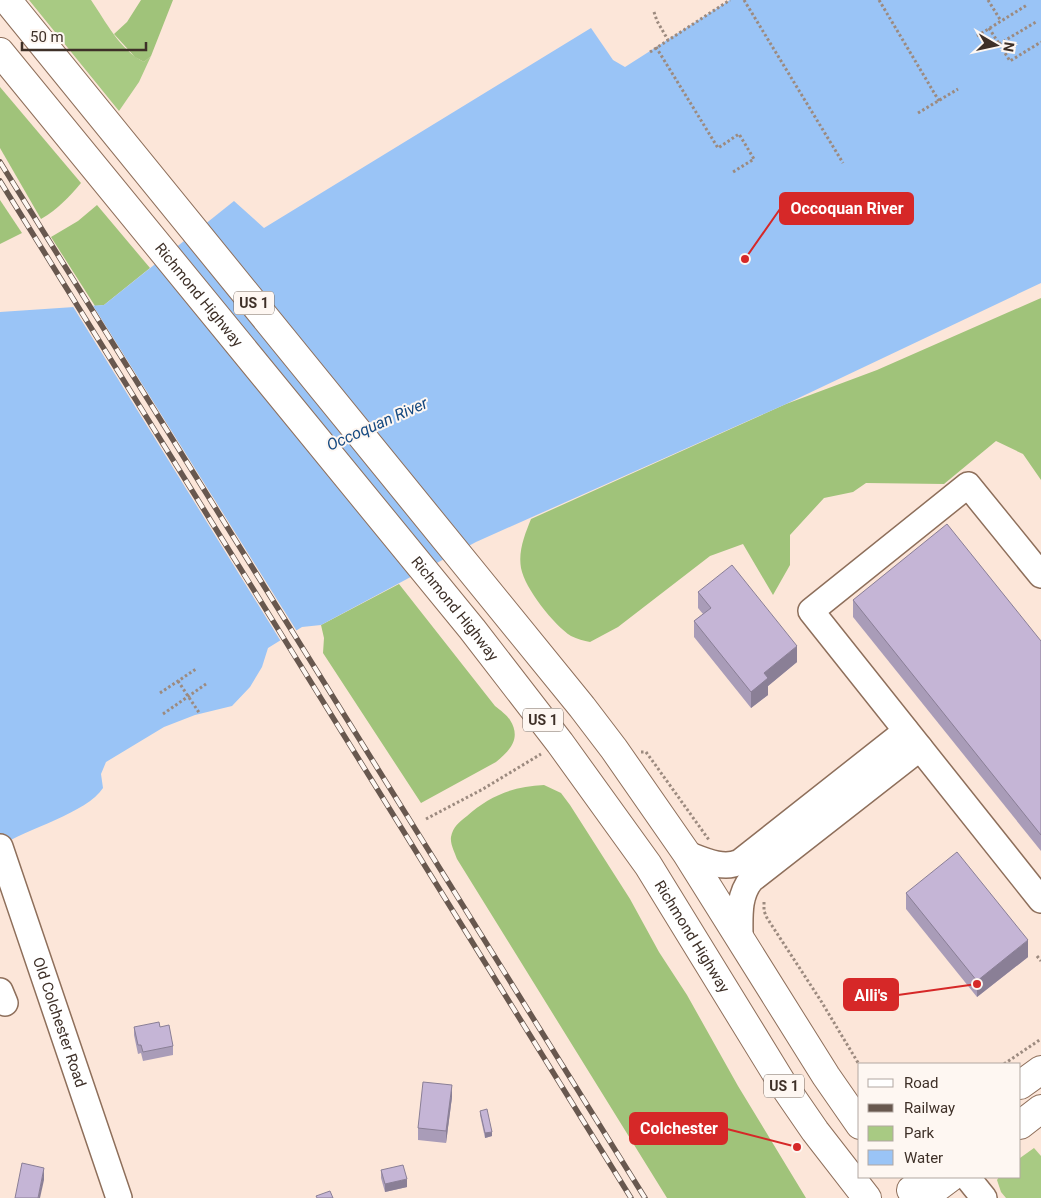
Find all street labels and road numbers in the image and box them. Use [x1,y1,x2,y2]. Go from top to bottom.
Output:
street label: Richmond Highway [151,240,247,351]
road number: US 1 [234,292,274,314]
street label: Richmond Highway [408,553,502,665]
road number: US 1 [523,708,563,732]
street label: Richmond Highway [651,877,733,996]
street label: Old Colchester Road [29,955,90,1090]
road number: US 1 [764,1074,804,1098]

